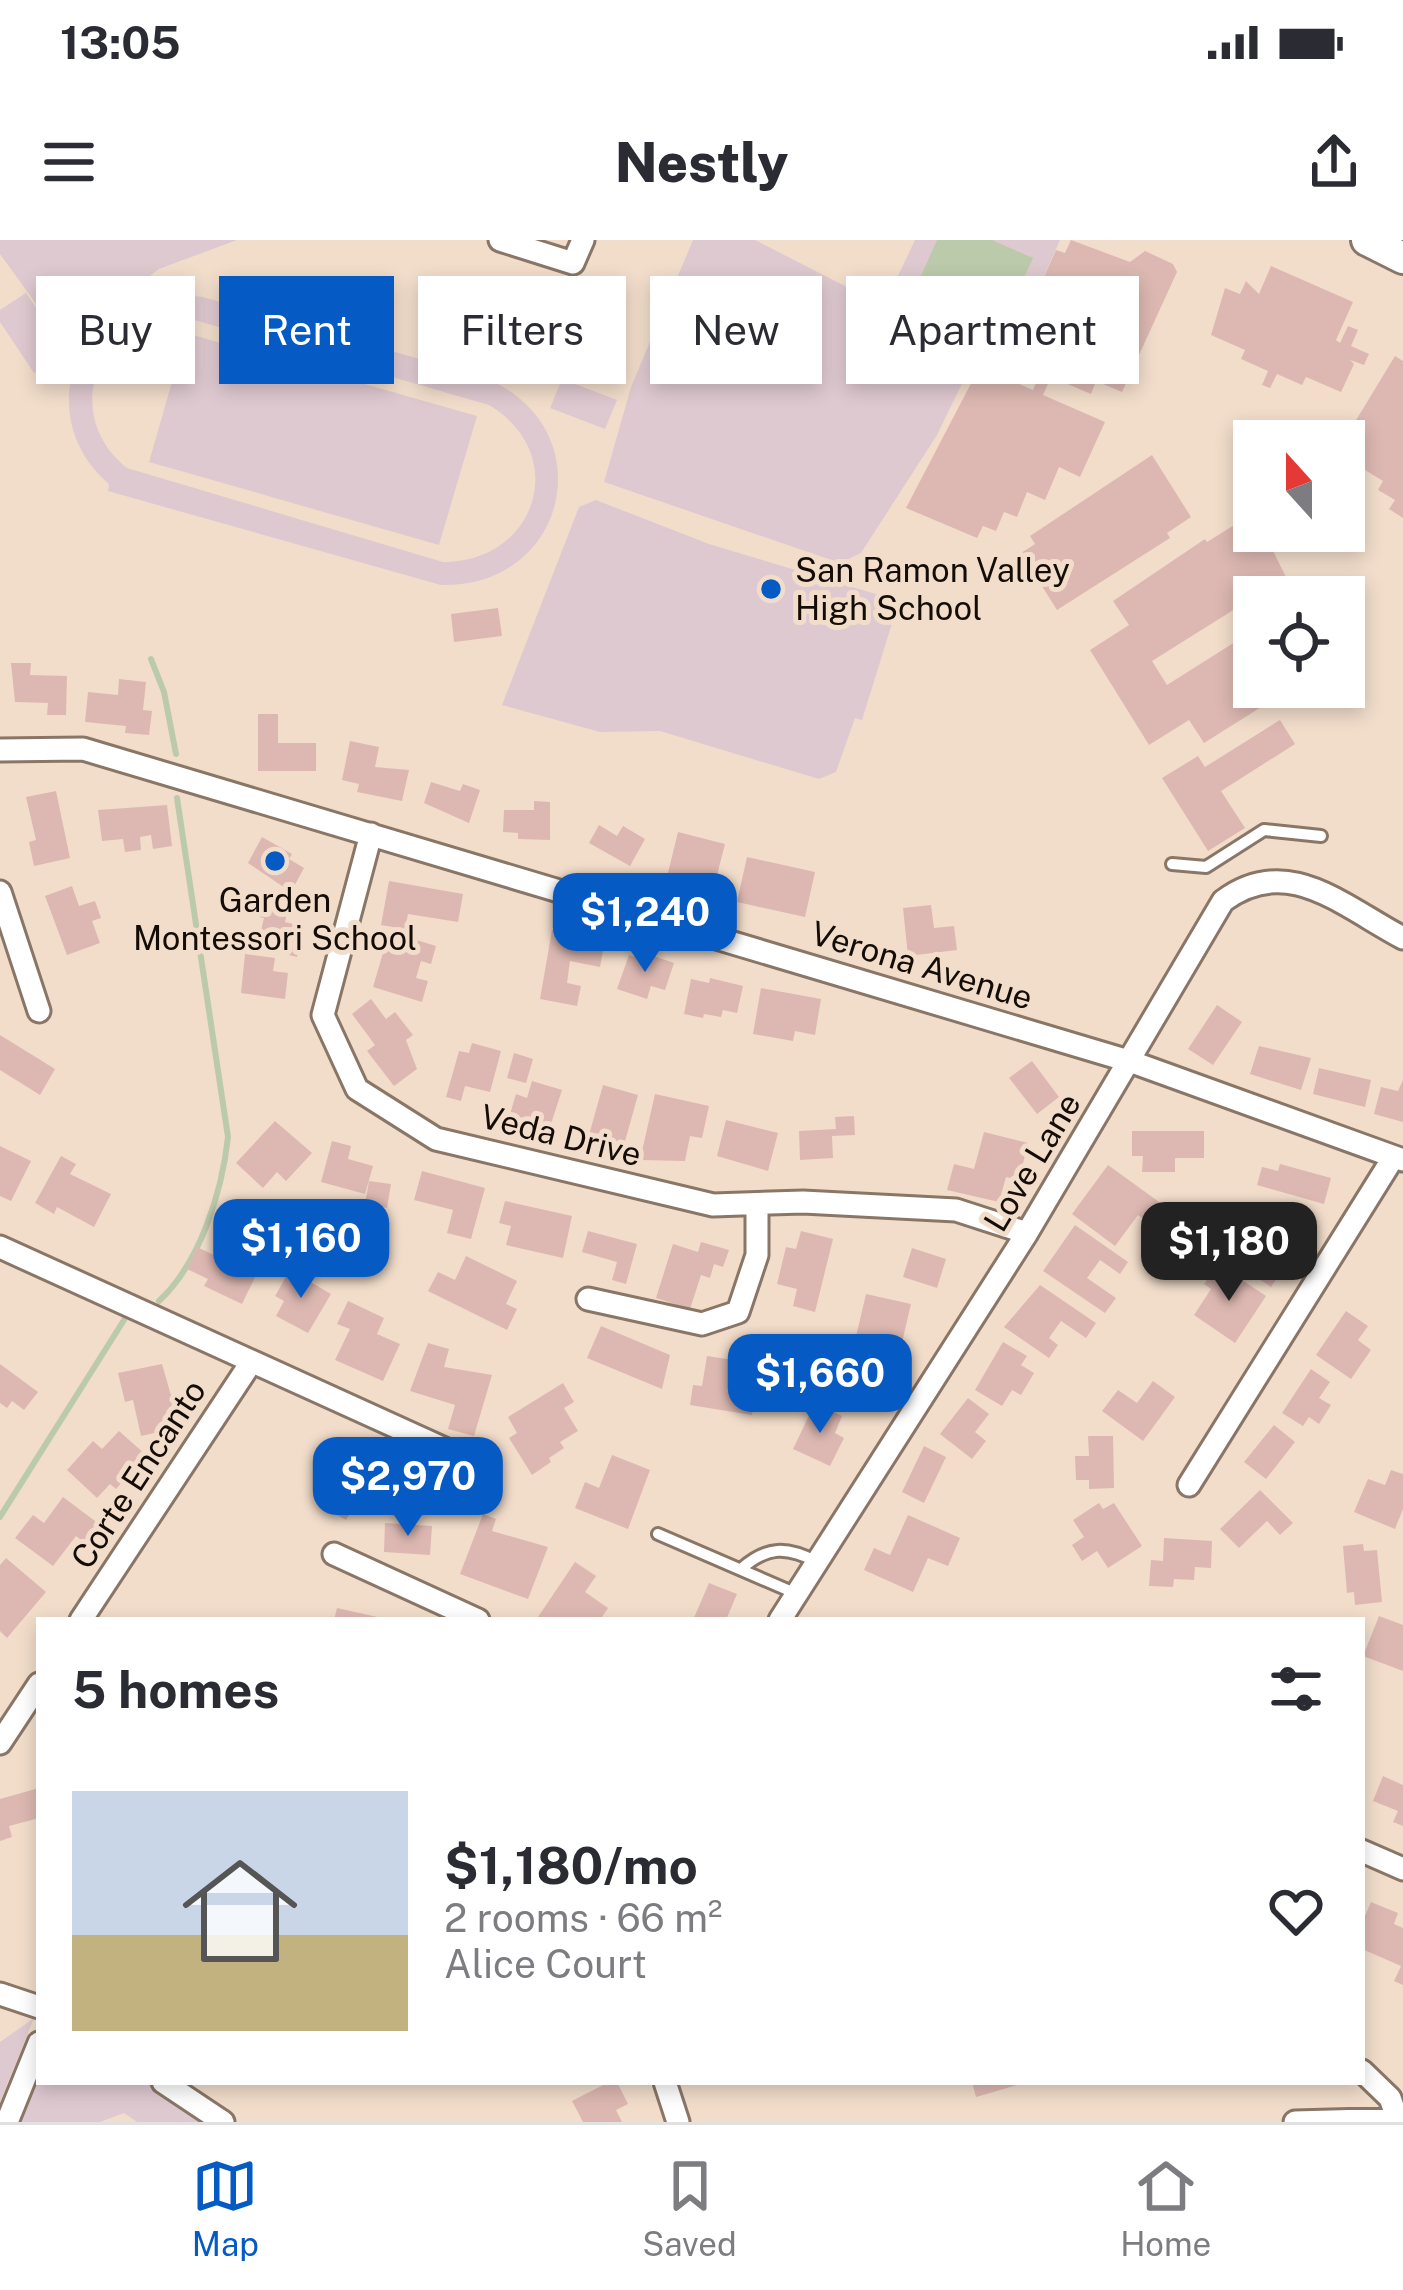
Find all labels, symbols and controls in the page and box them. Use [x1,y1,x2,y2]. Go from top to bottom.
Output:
text: 13:05 [60,16,181,69]
icon: menu [36,129,102,195]
icon: share [1301,129,1367,195]
text: Nestly [615,131,788,194]
chip: Buy [36,276,195,384]
chip: Rent [219,276,394,384]
chip: Filters [418,276,626,384]
chip: New [650,276,822,384]
chip: Apartment [846,276,1139,384]
north arrow [1233,420,1365,552]
map controls [1233,420,1365,708]
place label: San Ramon Valley High School [795,551,1070,627]
marker: San Ramon Valley High School [758,576,784,602]
button: locate [1233,576,1365,708]
marker: Garden Montessori School [262,848,288,874]
pin: $1,240 [547,873,743,975]
place label: Garden Montessori School [133,881,417,957]
text: $1,240 [580,889,710,935]
street label: Verona Avenue [807,913,1037,1017]
street label: Love Lane [976,1086,1088,1238]
street label: Veda Drive [477,1097,645,1173]
pin: $1,160 [203,1199,399,1301]
pin: $1,180 [1131,1202,1327,1304]
text: $1,160 [240,1215,362,1261]
text: $1,180 [1168,1218,1290,1264]
pin: $1,660 [722,1334,918,1436]
text: $1,660 [755,1350,885,1396]
street label: Corte Encanto [63,1373,213,1575]
pin: $2,970 [310,1437,506,1539]
text: $2,970 [340,1453,476,1499]
icon: filters [1263,1656,1329,1722]
text: 5 homes [72,1660,279,1719]
text: $1,180/mo [444,1836,698,1895]
icon: home [168,1839,312,1983]
icon: heart [1263,1878,1329,1944]
text: 2 rooms · 66 m² [444,1895,722,1941]
text: Alice Court [444,1941,647,1987]
tab: Map [192,2153,259,2263]
tab: Saved [642,2153,737,2263]
tab: Home [1120,2153,1211,2263]

